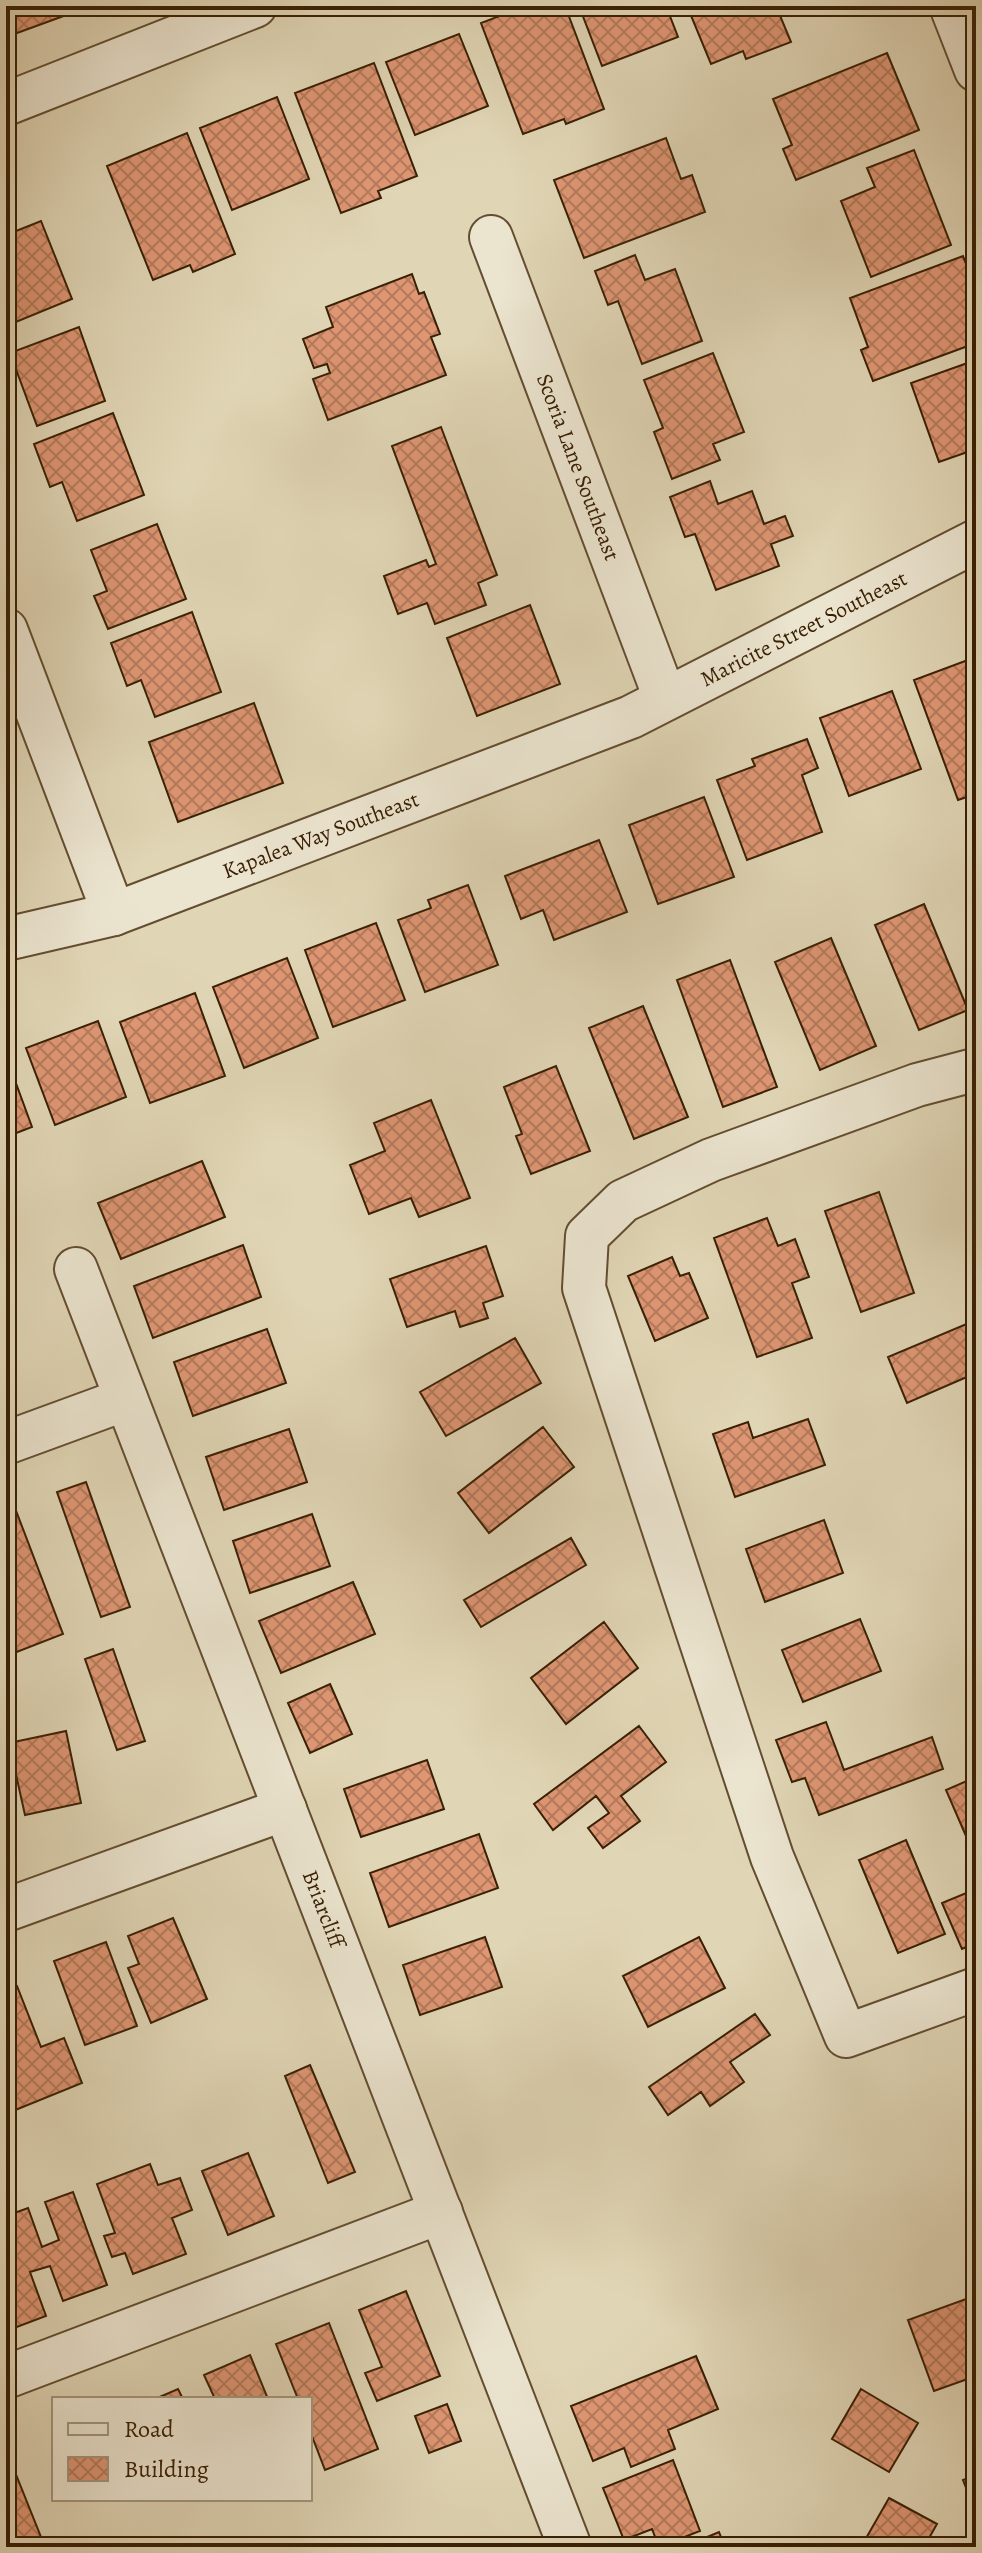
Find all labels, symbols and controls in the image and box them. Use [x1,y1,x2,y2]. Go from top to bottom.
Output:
street label: Scoria Lane Southeast [529,369,627,565]
street label: Maricite Street Southeast [695,564,912,694]
street label: Kapalea Way Southeast [218,784,423,886]
street label: Briarcliff [295,1866,353,1955]
legend [52,2397,312,2501]
text: Road [124,2413,174,2445]
text: Building [124,2453,209,2485]

